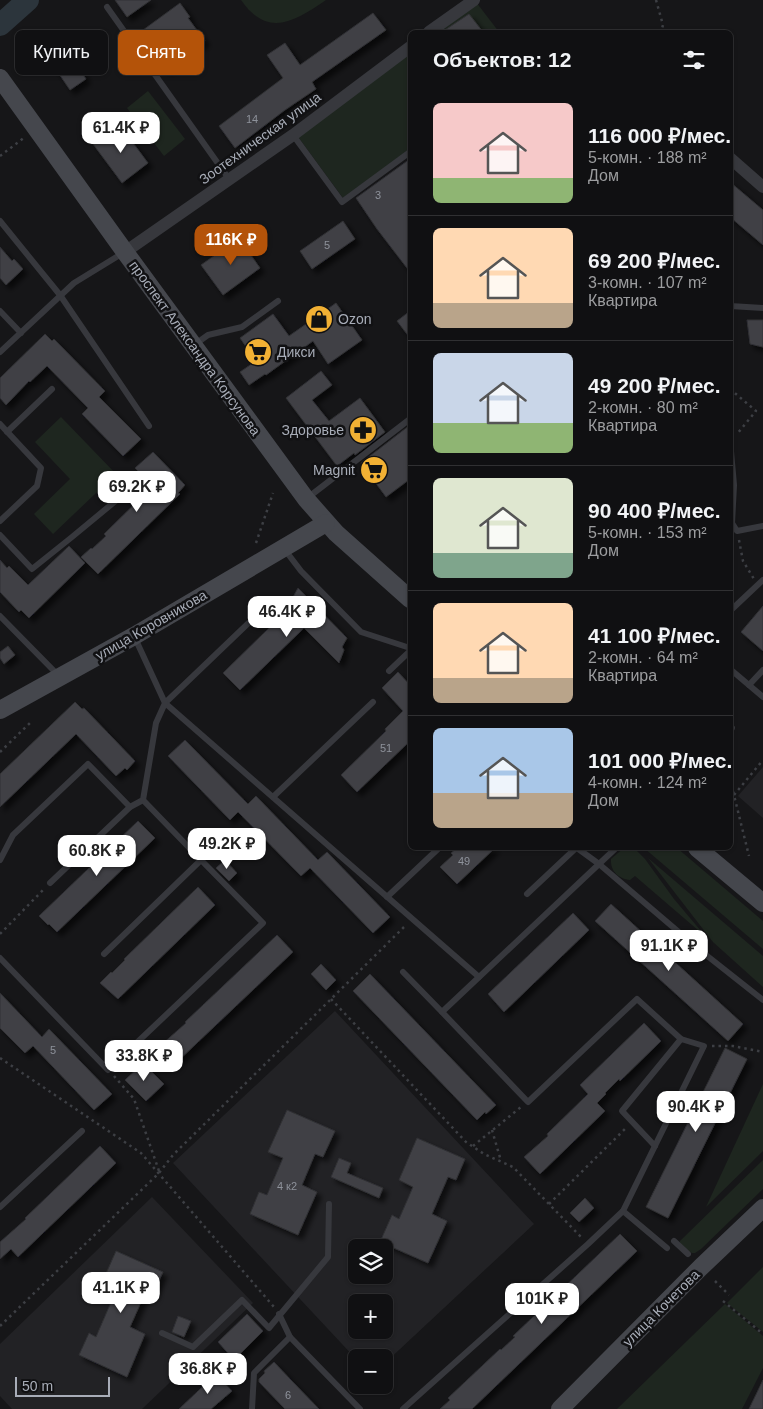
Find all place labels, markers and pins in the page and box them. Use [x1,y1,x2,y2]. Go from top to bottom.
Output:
pin: 61.4K ₽ [75,112,167,154]
pin: 116K ₽ [190,224,272,266]
shop icon: Ozon [304,304,334,334]
place label: Ozon [338,311,371,327]
supermarket icon: Дикси [243,337,273,367]
place label: Дикси [277,344,315,360]
pharmacy icon: Здоровье [348,415,378,445]
place label: Здоровье [281,422,344,438]
supermarket icon: Magnit [359,455,389,485]
place label: Magnit [313,462,355,478]
pin: 69.2K ₽ [91,470,183,513]
pin: 46.4K ₽ [241,596,333,638]
pin: 49.2K ₽ [181,828,273,870]
pin: 60.8K ₽ [51,834,143,877]
pin: 91.1K ₽ [623,930,715,972]
pin: 33.8K ₽ [98,1040,190,1082]
pin: 90.4K ₽ [650,1090,742,1133]
pin: 41.1K ₽ [75,1272,167,1314]
pin: 101K ₽ [501,1282,583,1325]
pin: 36.8K ₽ [162,1352,254,1395]

